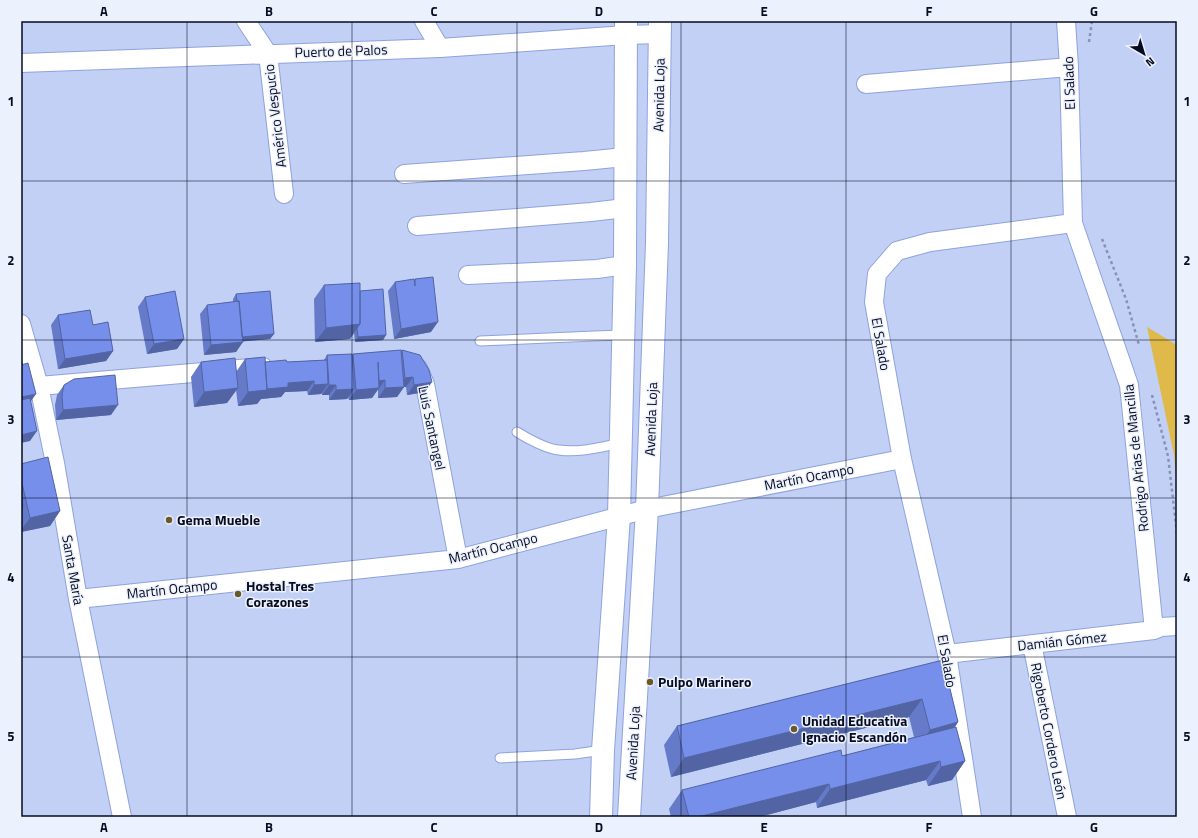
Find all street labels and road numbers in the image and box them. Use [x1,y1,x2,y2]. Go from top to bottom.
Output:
street label: Puerto de Palos [294,38,388,63]
street label: El Salado [1057,56,1080,110]
street label: Avenida Loja [647,58,670,132]
street label: Américo Vespucio [258,63,291,169]
street label: El Salado [866,316,896,372]
street label: Avenida Loja [639,382,662,456]
street label: Rodrigo Arias de Mancilla [1117,383,1154,533]
street label: Luis Santangel [413,384,452,472]
street label: Martín Ocampo [762,458,856,496]
street label: Martín Ocampo [446,526,540,569]
street label: Santa María [57,533,90,607]
street label: Martín Ocampo [126,573,218,604]
street label: Damián Gómez [1016,625,1108,656]
street label: El Salado [932,633,962,689]
street label: Rigoberto Cordero León [1026,661,1073,801]
street label: Avenida Loja [620,705,645,780]

